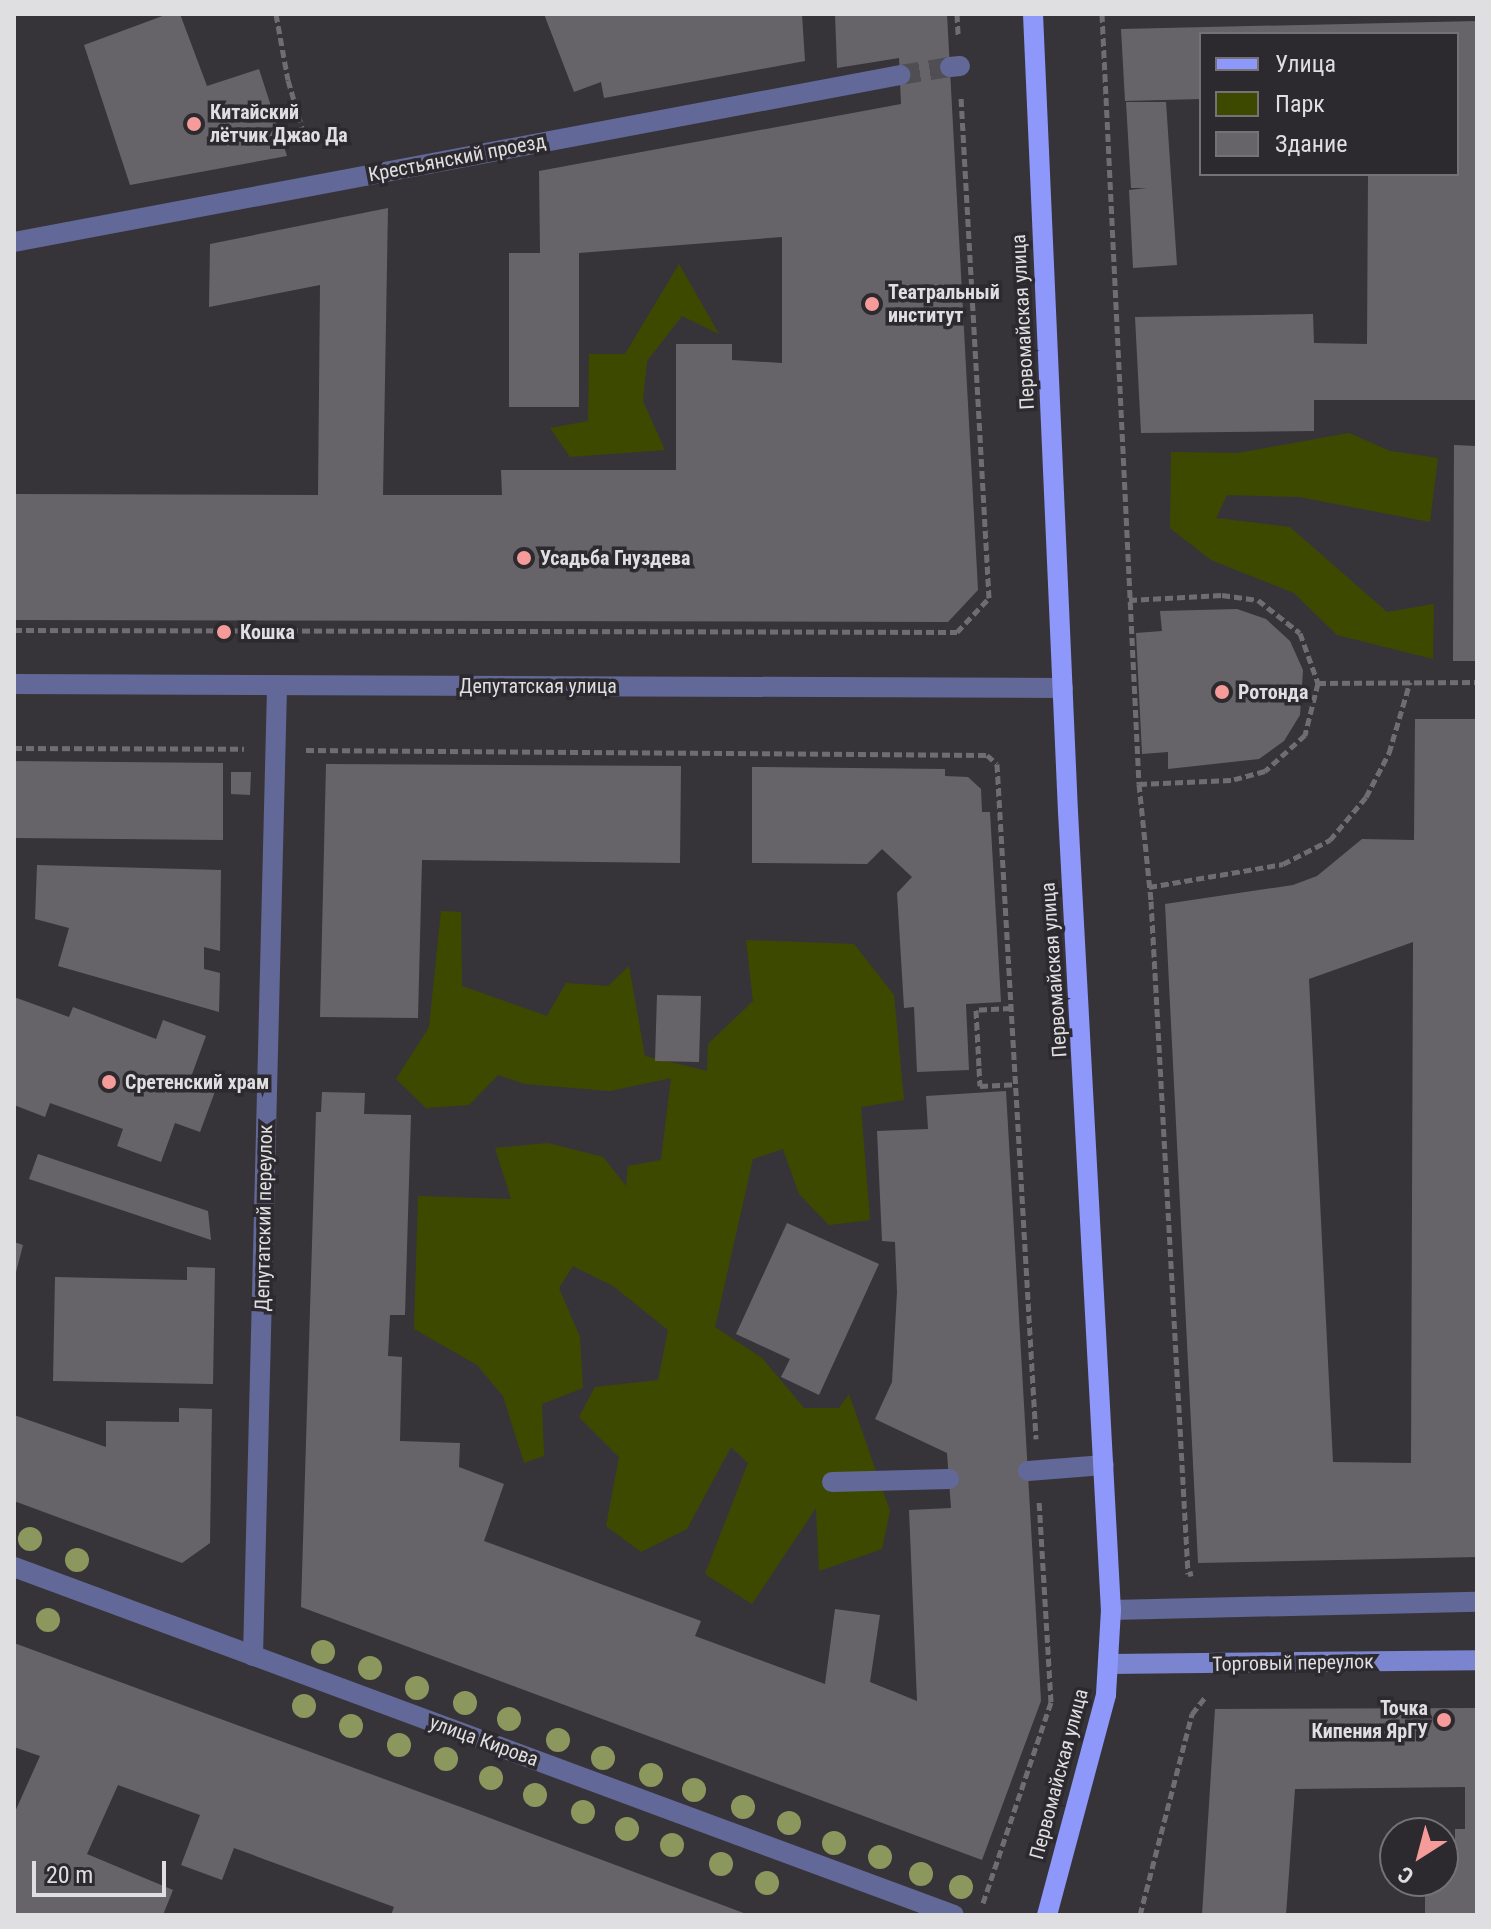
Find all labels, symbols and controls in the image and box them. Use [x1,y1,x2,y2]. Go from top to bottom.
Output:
legend [1199,32,1459,176]
text: Улица [1275,50,1336,78]
text: Парк [1275,90,1325,118]
place label: Китайский лётчик Джао Да [210,100,348,147]
marker: Китайский лётчик Джао Да [185,115,203,133]
street label: Крестьянский проезд [366,129,548,187]
text: Здание [1275,130,1347,158]
street label: Первомайская улица [1006,234,1040,410]
place label: Театральный институт [888,280,1000,327]
marker: Театральный институт [863,295,881,313]
place label: Усадьба Гнуздева [540,546,690,570]
marker: Усадьба Гнуздева [515,549,533,567]
place label: Кошка [240,620,295,644]
marker: Кошка [215,623,233,641]
street label: Депутатская улица [459,674,617,698]
place label: Ротонда [1238,680,1308,704]
marker: Ротонда [1213,683,1231,701]
street label: Первомайская улица [1036,882,1072,1058]
place label: Сретенский храм [125,1070,269,1094]
marker: Сретенский храм [100,1073,118,1091]
street label: Депутатский переулок [250,1124,278,1312]
street label: Торговый переулок [1212,1650,1374,1676]
street label: Первомайская улица [1025,1686,1093,1862]
place label: Точка Кипения ЯрГУ [1312,1696,1428,1743]
street label: улица Кирова [426,1710,542,1772]
marker: Точка Кипения ЯрГУ [1435,1711,1453,1729]
north arrow [1379,1817,1459,1897]
scale bar [36,1845,170,1895]
text: 20 m [46,1861,93,1889]
text: С [1393,1861,1418,1889]

